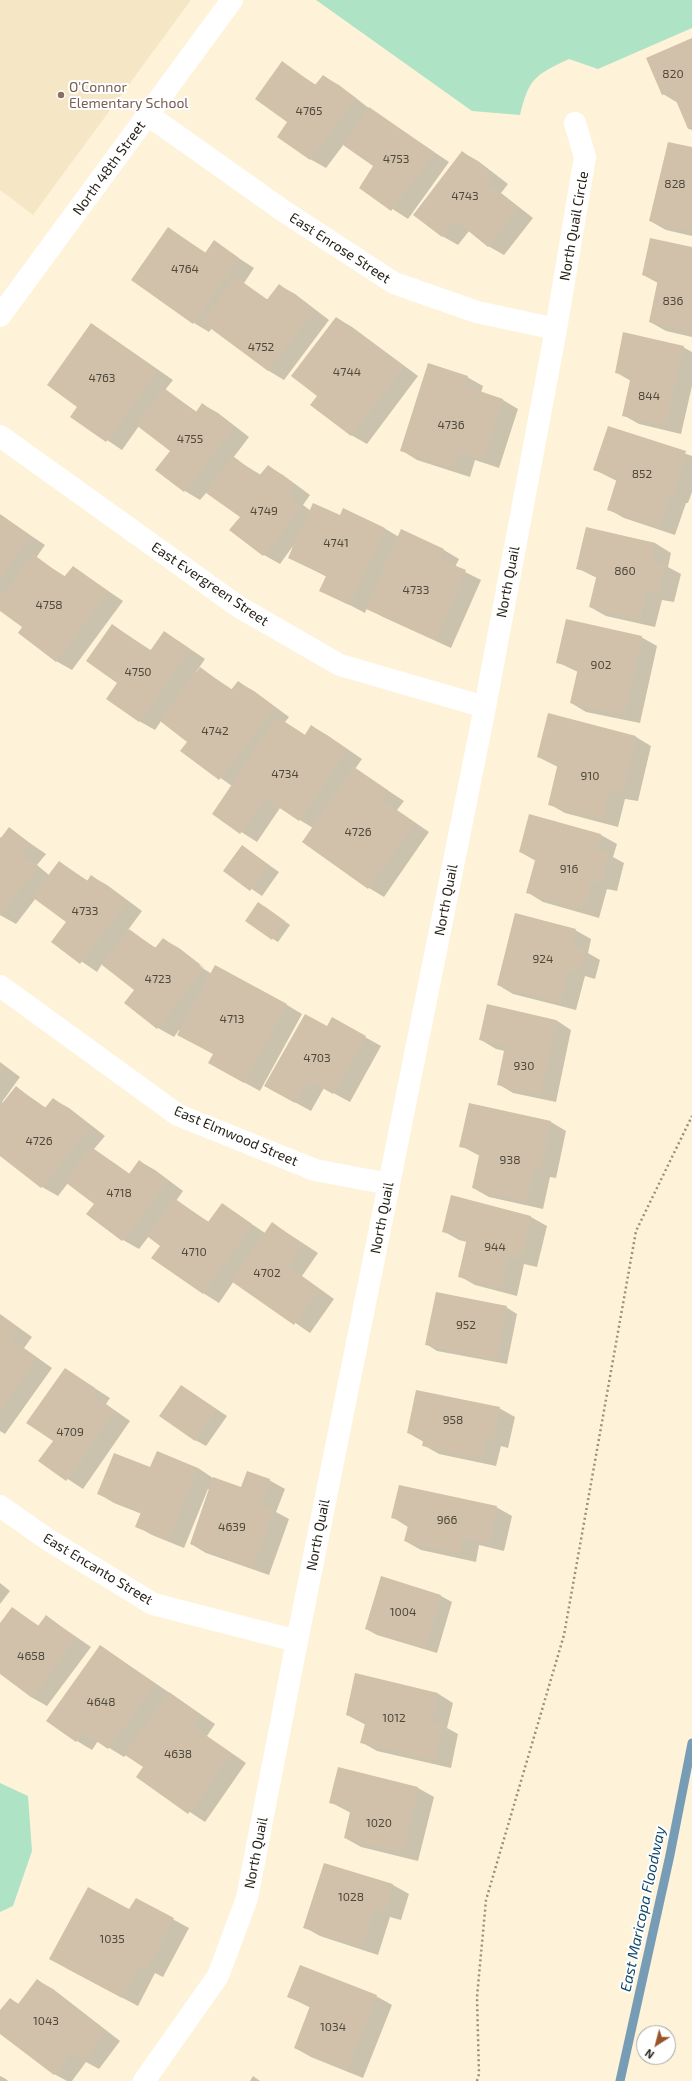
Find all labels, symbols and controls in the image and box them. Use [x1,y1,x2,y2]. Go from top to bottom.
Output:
house number: 820 [662,67,684,81]
place label: O'Connor Elementary School [69,79,188,112]
marker: O'Connor Elementary School [56,90,66,100]
house number: 4765 [296,104,322,118]
street label: North 48th Street [69,118,149,218]
house number: 4753 [383,152,409,166]
street label: North Quail Circle [556,170,592,282]
house number: 828 [664,177,686,191]
house number: 4743 [451,189,479,203]
street label: East Enrose Street [286,209,394,287]
house number: 4764 [171,262,199,276]
house number: 836 [663,294,683,308]
house number: 4752 [248,340,274,354]
house number: 4744 [333,365,361,379]
house number: 4763 [88,371,116,385]
house number: 844 [638,389,660,403]
house number: 4736 [437,418,465,432]
house number: 4755 [177,432,203,446]
house number: 852 [632,467,652,481]
house number: 4749 [250,504,278,518]
house number: 4741 [323,536,349,550]
street label: East Evergreen Street [148,539,272,629]
street label: North Quail [493,545,523,619]
house number: 860 [614,564,636,578]
house number: 4733 [403,583,429,597]
house number: 4758 [35,598,63,612]
house number: 902 [591,658,611,672]
house number: 4750 [124,665,152,679]
house number: 4742 [201,724,229,738]
house number: 4734 [271,767,299,781]
house number: 910 [581,769,599,783]
house number: 4726 [344,825,372,839]
house number: 916 [560,862,578,876]
street label: North Quail [431,863,461,937]
house number: 4733 [72,904,98,918]
house number: 924 [533,952,553,966]
house number: 4723 [145,972,171,986]
house number: 4713 [220,1012,244,1026]
house number: 4703 [303,1051,331,1065]
house number: 930 [514,1059,534,1073]
street label: East Elmwood Street [172,1102,300,1170]
house number: 4726 [25,1134,53,1148]
house number: 938 [500,1153,520,1167]
street label: North Quail [367,1181,397,1255]
house number: 4718 [106,1186,132,1200]
house number: 944 [484,1240,506,1254]
house number: 4710 [181,1245,207,1259]
house number: 4702 [253,1266,281,1280]
house number: 952 [456,1318,476,1332]
house number: 958 [443,1413,463,1427]
house number: 4709 [56,1425,84,1439]
street label: North Quail [303,1498,333,1572]
house number: 966 [437,1513,457,1527]
house number: 4639 [218,1520,246,1534]
street label: East Encanto Street [40,1530,156,1608]
house number: 1004 [390,1605,416,1619]
house number: 4658 [17,1649,45,1663]
house number: 4648 [87,1695,115,1709]
house number: 1012 [382,1711,406,1725]
house number: 4638 [164,1747,192,1761]
street label: North Quail [241,1816,271,1890]
house number: 1020 [366,1816,392,1830]
water label: East Maricopa Floodway [617,1825,669,1993]
house number: 1028 [338,1890,364,1904]
house number: 1035 [99,1932,125,1946]
house number: 1043 [33,2014,59,2028]
house number: 1034 [320,2020,346,2034]
north arrow [636,2025,676,2065]
text: N [642,2047,656,2062]

